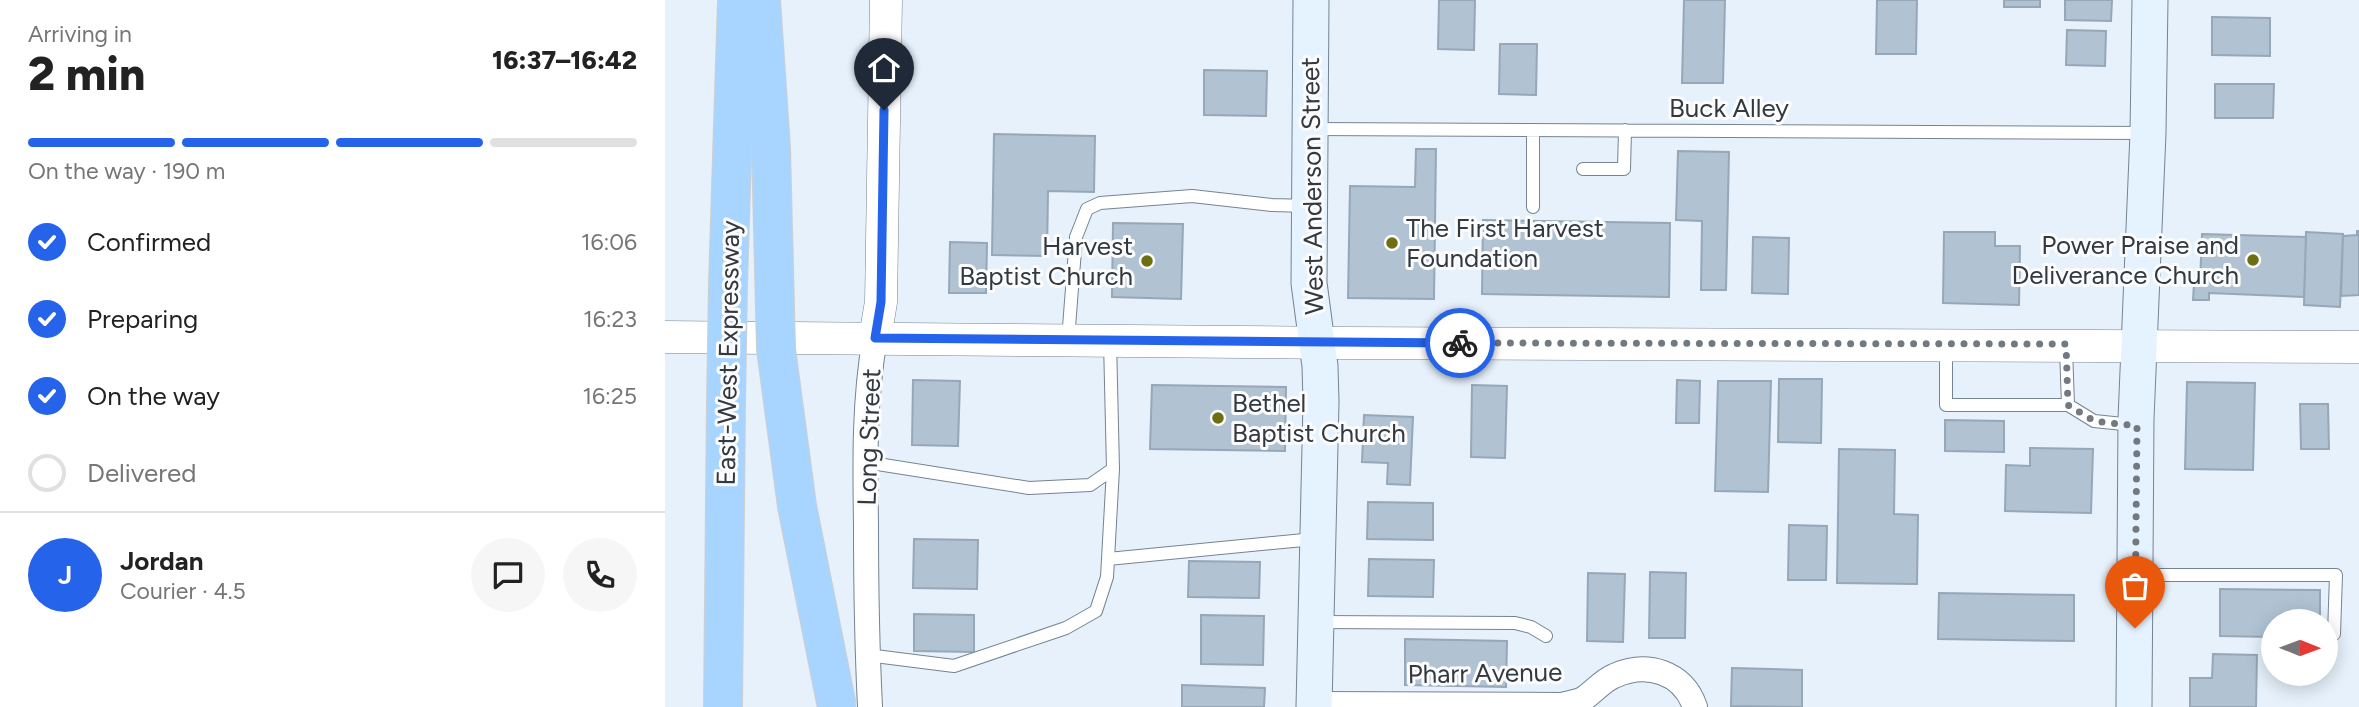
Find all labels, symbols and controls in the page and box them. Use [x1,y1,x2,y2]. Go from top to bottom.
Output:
text: Arriving in [28,20,132,48]
pin [854,38,914,110]
text: 16:37–16:42 [492,44,637,76]
text: 2 min [28,46,145,102]
icon: home [865,49,903,87]
street label: West Anderson Street [1294,57,1330,315]
street label: Buck Alley [1669,92,1789,124]
text: On the way · 190 m [28,157,225,185]
place label: The First Harvest Foundation [1406,212,1604,274]
street label: East-West Expressway [710,220,746,486]
icon: check [28,223,66,261]
text: Confirmed [87,226,211,258]
text: 16:06 [581,228,637,256]
place label: Power Praise and Deliverance Church [2011,229,2239,291]
place label: Harvest Baptist Church [959,230,1133,292]
marker: The First Harvest Foundation [1384,235,1400,251]
marker: Power Praise and Deliverance Church [2245,252,2261,268]
marker: Harvest Baptist Church [1139,253,1155,269]
icon: check [28,300,66,338]
text: Preparing [87,303,198,335]
text: 16:23 [583,305,637,333]
courier [1425,308,1495,378]
icon: bike [1441,324,1479,362]
street label: Long Street [851,368,887,506]
icon: check [28,377,66,415]
text: On the way [87,380,220,412]
text: 16:25 [583,382,637,410]
place label: Bethel Baptist Church [1232,387,1406,449]
marker: Bethel Baptist Church [1210,410,1226,426]
text: Delivered [87,457,196,489]
button: chat [471,538,545,612]
button: phone [563,538,637,612]
text: Jordan [120,545,203,577]
pin [2105,556,2165,628]
text: J [58,559,72,591]
icon: bag [2116,567,2154,605]
text: Courier · 4.5 [120,577,246,605]
north arrow [2261,609,2338,686]
map controls [2261,609,2338,686]
street label: Pharr Avenue [1407,656,1563,690]

